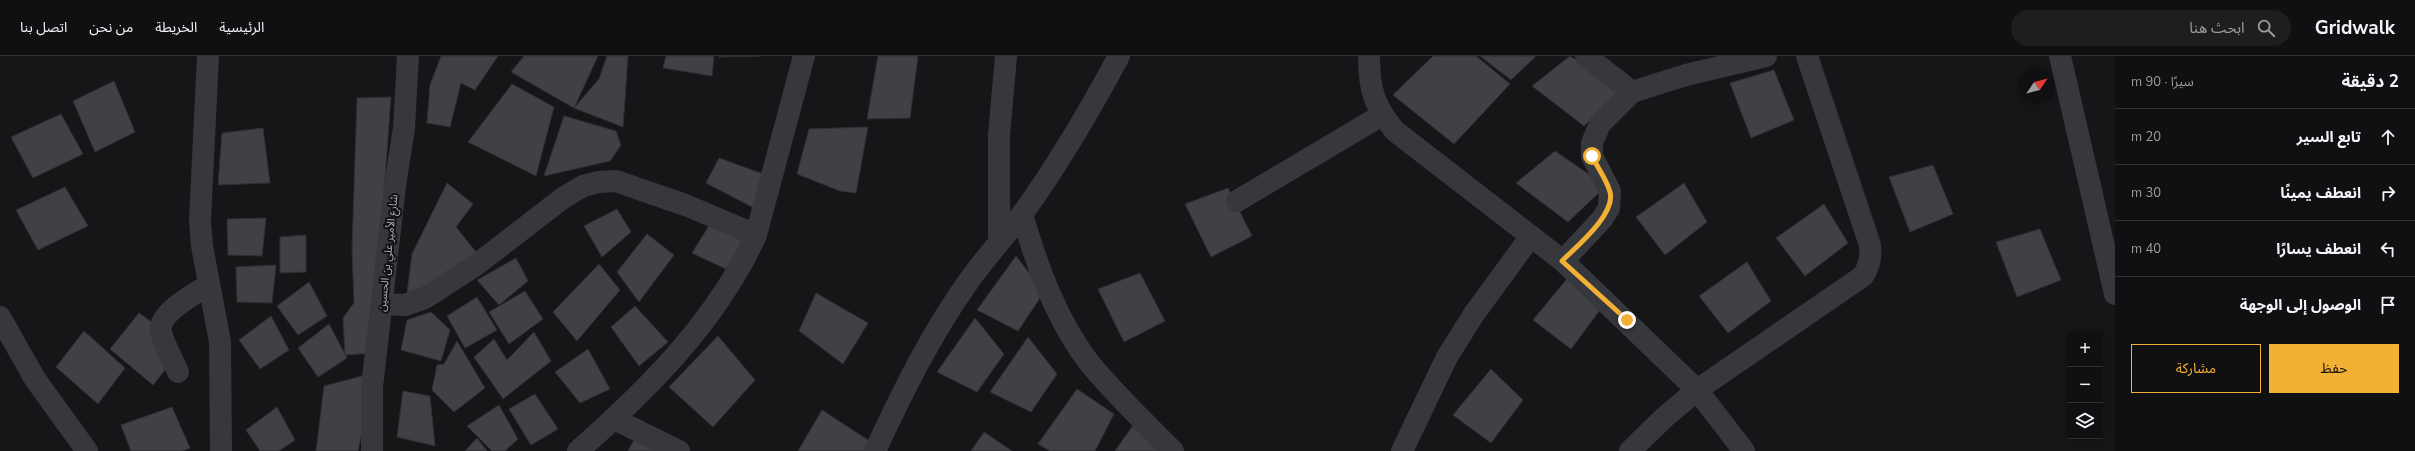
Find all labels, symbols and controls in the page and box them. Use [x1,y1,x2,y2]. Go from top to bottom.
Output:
search box [2011,10,2291,46]
text: Gridwalk [2315,15,2395,41]
icon: search [2255,17,2277,39]
text: اتصل بنا [20,18,67,37]
text: من نحن [89,18,133,37]
text: الخريطة [155,18,197,37]
text: الرئيسية [219,18,264,37]
text: ابحث هنا [2189,18,2245,38]
north arrow [2019,68,2055,104]
text: 2 دقيقة [2341,70,2399,93]
text: سيرًا · 90 m [2131,73,2194,91]
icon: ahead [2377,126,2399,148]
text: تابع السير [2297,127,2361,147]
text: 20 m [2131,128,2161,146]
route start [1583,147,1601,165]
icon: right [2377,182,2399,204]
text: انعطف يمينًا [2280,183,2361,203]
text: 30 m [2131,184,2161,202]
street label: شارع الأمير علي بن الحسين [374,193,403,313]
icon: left [2377,238,2399,260]
text: انعطف يسارًا [2276,239,2361,259]
text: 40 m [2131,240,2161,258]
icon: arrive [2377,294,2399,316]
text: الوصول إلى الوجهة [2240,295,2361,315]
route end [1618,311,1636,329]
map controls [2067,331,2103,439]
button: + [2067,331,2103,367]
button: مشاركة [2131,344,2261,393]
button: حفظ [2269,344,2399,393]
button: − [2067,367,2103,403]
button: layers [2067,403,2103,439]

